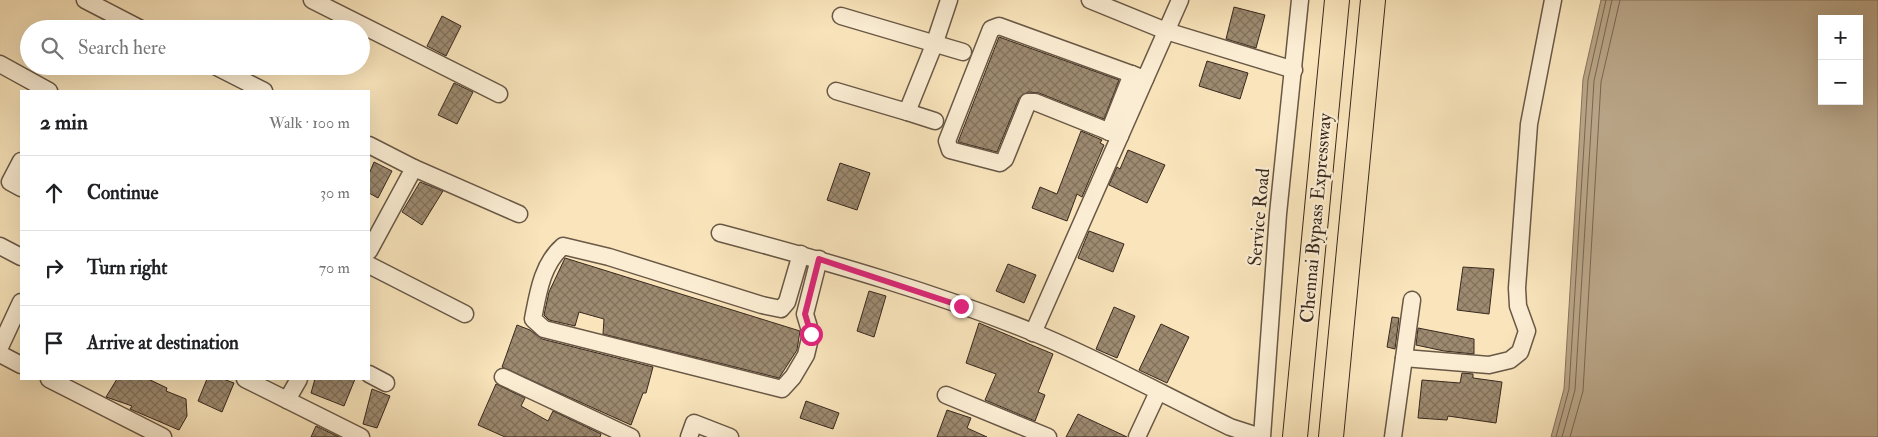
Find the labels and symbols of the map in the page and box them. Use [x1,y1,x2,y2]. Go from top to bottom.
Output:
street label: Chennai Bypass Expressway [1295,111,1338,324]
street label: Service Road [1243,166,1275,267]
route end [950,295,973,318]
route start [800,323,823,346]

